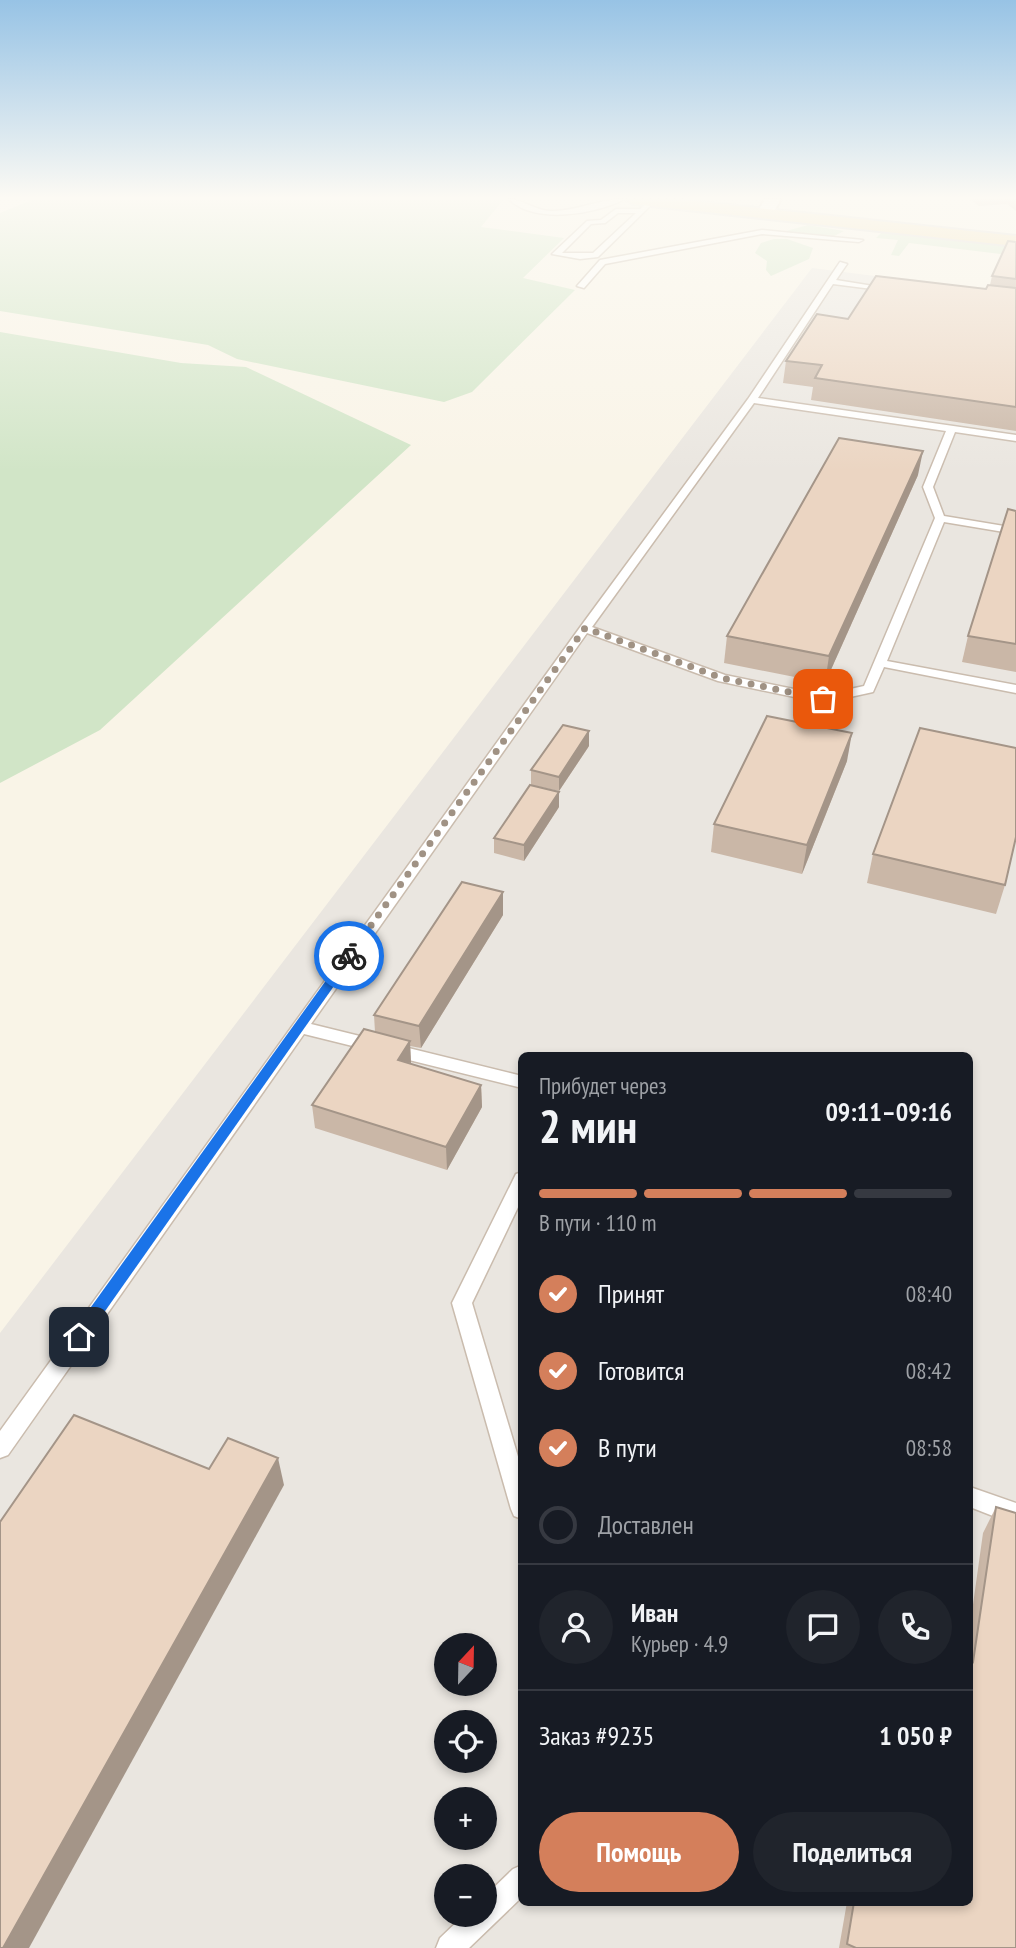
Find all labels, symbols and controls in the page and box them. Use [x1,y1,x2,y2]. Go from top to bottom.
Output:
pin [793,669,853,729]
icon: bag [804,680,842,718]
courier [314,921,384,991]
icon: bike [330,937,368,975]
text: Прибудет через [539,1071,667,1100]
text: 09:11–09:16 [825,1095,952,1128]
text: 2 мин [539,1096,637,1156]
text: В пути · 110 m [539,1208,656,1237]
icon: check [539,1275,577,1313]
text: Принят [598,1277,664,1310]
text: 08:40 [906,1279,952,1308]
pin [49,1307,109,1367]
icon: home [60,1318,98,1356]
icon: check [539,1352,577,1390]
text: Готовится [598,1354,684,1387]
text: 08:42 [906,1356,952,1385]
icon: check [539,1429,577,1467]
text: В пути [598,1431,657,1464]
text: 08:58 [906,1433,952,1462]
text: Доставлен [598,1508,694,1541]
button: person [539,1590,613,1664]
button: chat [786,1590,860,1664]
button: phone [878,1590,952,1664]
text: Иван [631,1596,678,1629]
text: Курьер · 4.9 [631,1629,728,1658]
north arrow [434,1633,497,1696]
map controls [434,1633,497,1927]
button: locate [434,1710,497,1773]
text: Заказ #9235 [539,1719,654,1752]
text: 1 050 ₽ [879,1719,952,1752]
button: + [434,1787,497,1850]
button: Помощь [539,1812,739,1892]
button: Поделиться [753,1812,952,1892]
button: − [434,1864,497,1927]

